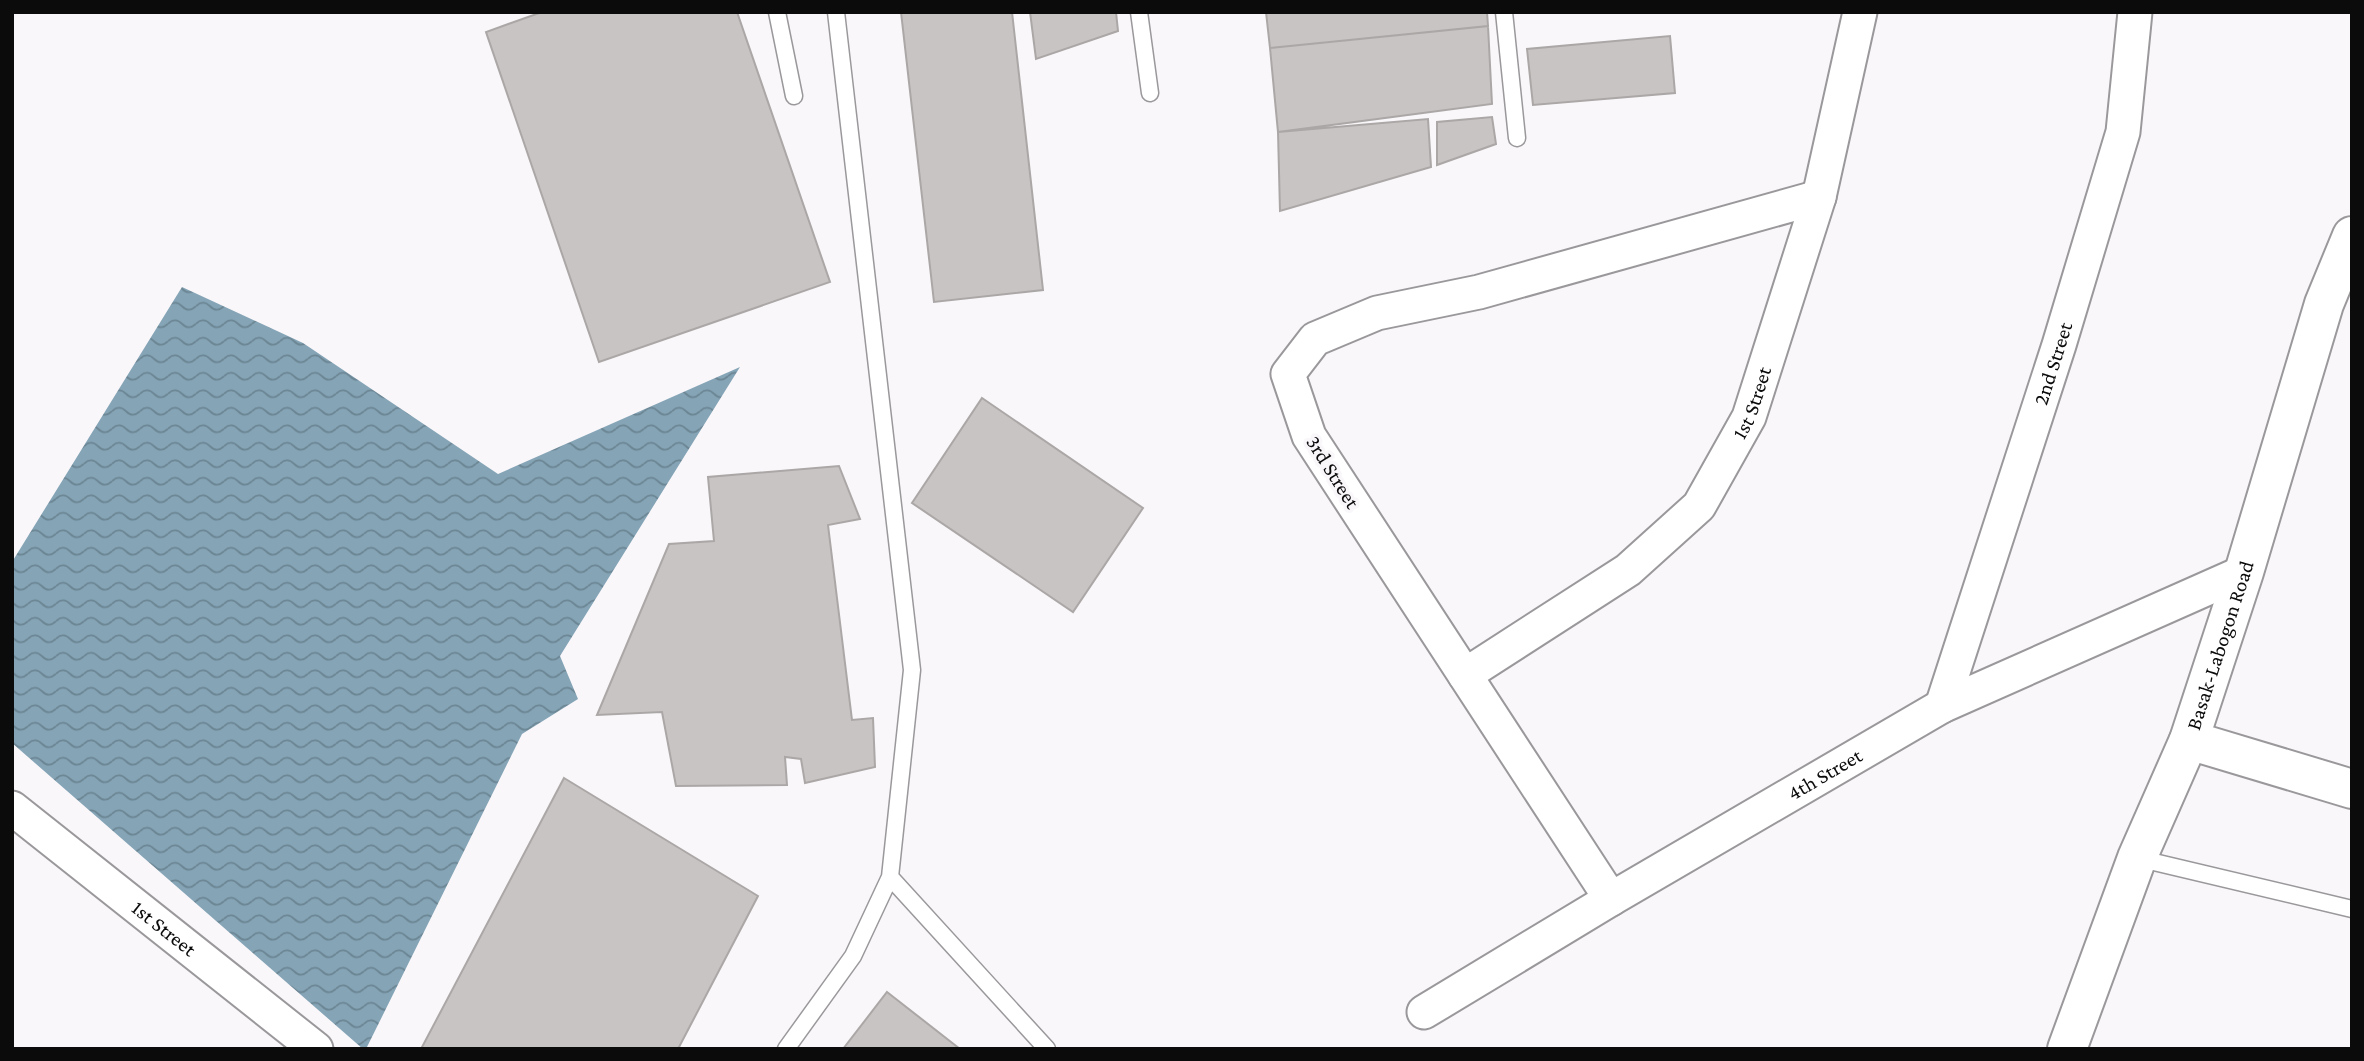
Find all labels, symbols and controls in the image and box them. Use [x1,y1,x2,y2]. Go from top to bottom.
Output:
street label: 2nd Street [2028,318,2077,408]
street label: 1st Street [1727,363,1777,443]
street label: 3rd Street [1301,431,1365,514]
street label: Basak-Labogon Road [2181,558,2259,733]
street label: 4th Street [1783,743,1867,805]
street label: 1st Street [127,896,202,962]

